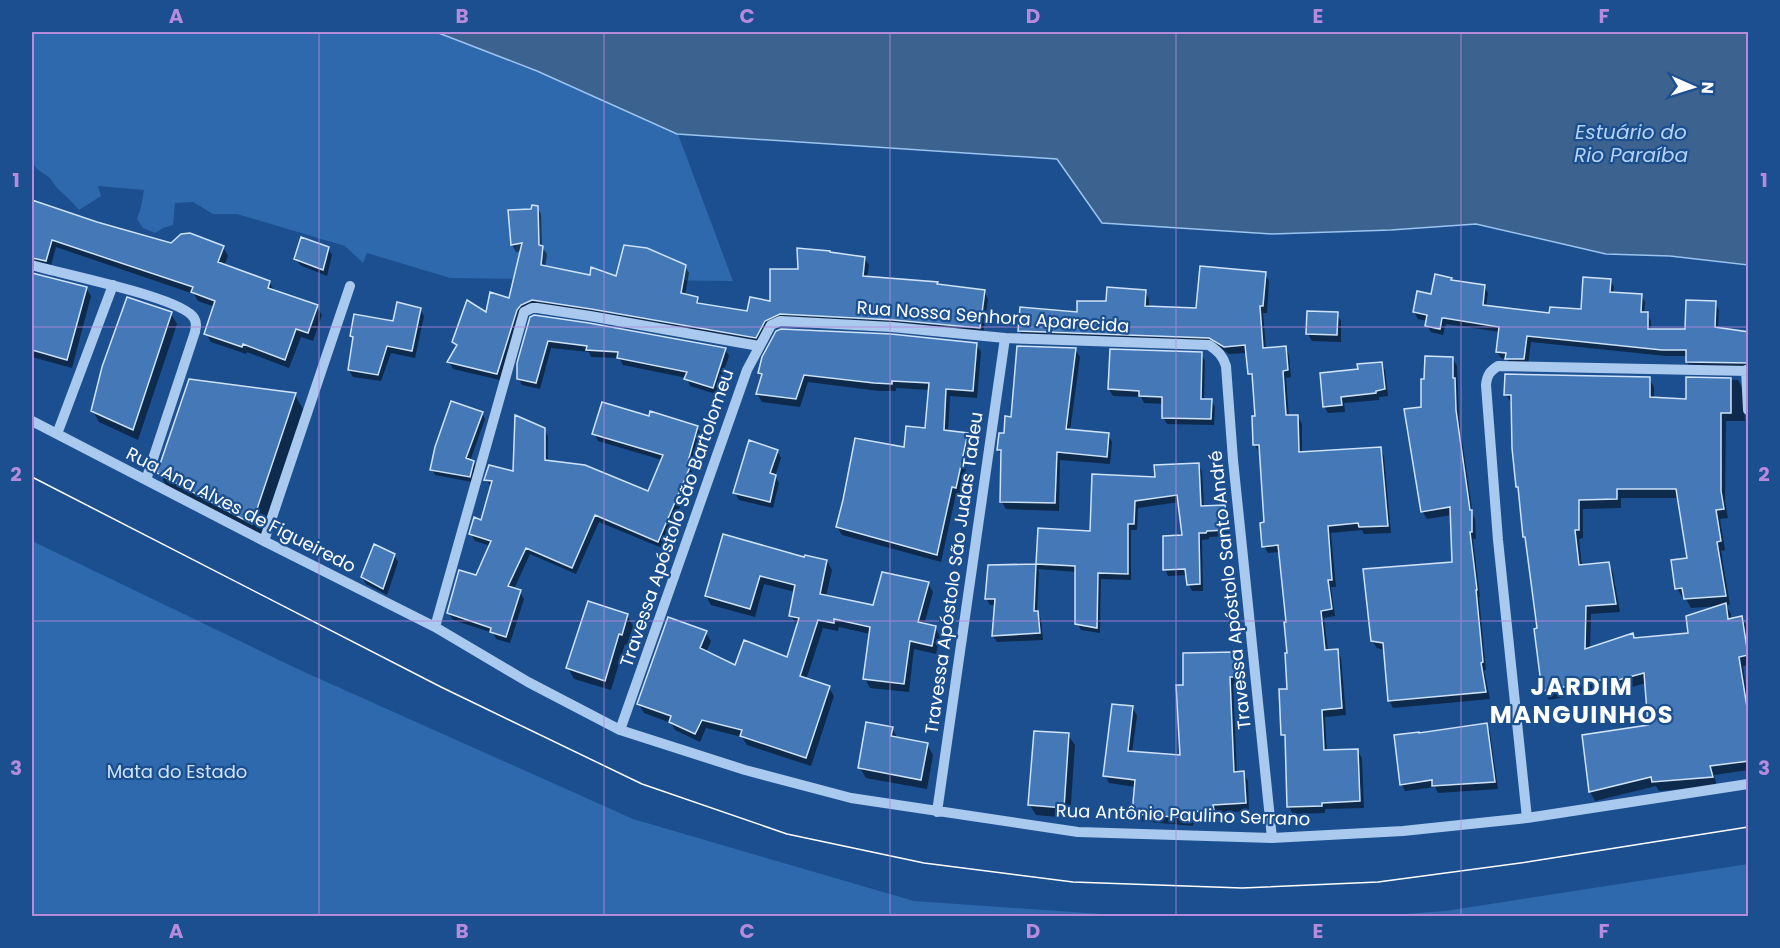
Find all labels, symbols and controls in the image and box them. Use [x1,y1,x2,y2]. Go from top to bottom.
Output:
text: A [169,2,184,30]
text: B [455,2,469,30]
text: C [739,2,755,30]
text: D [1026,2,1040,30]
text: E [1313,2,1323,30]
text: F [1599,2,1610,30]
north arrow [1663,57,1723,117]
text: N [1696,81,1719,94]
water label: Estuário do Rio Paraíba [1574,118,1688,169]
text: 1 [12,166,20,194]
text: 1 [1760,166,1768,194]
street label: Rua Nossa Senhora Aparecida [856,294,1130,339]
street label: Travessa Apóstolo São Bartolomeu [614,365,739,670]
street label: Travessa Apóstolo São Judas Tadeu [919,410,989,736]
street label: Rua Ana Alves de Figueiredo [122,441,360,578]
street label: Travessa Apóstolo Santo André [1202,449,1257,731]
text: 2 [10,460,22,488]
text: 2 [1758,460,1770,488]
district label: JARDIM MANGUINHOS [1490,670,1674,731]
text: 3 [10,754,22,782]
text: 3 [1758,754,1770,782]
park label: Mata do Estado [107,759,247,784]
street label: Rua Antônio Paulino Serrano [1055,798,1311,831]
text: A [169,917,184,945]
text: B [455,917,469,945]
text: C [739,917,755,945]
text: D [1026,917,1040,945]
text: E [1313,917,1323,945]
text: F [1599,917,1610,945]

